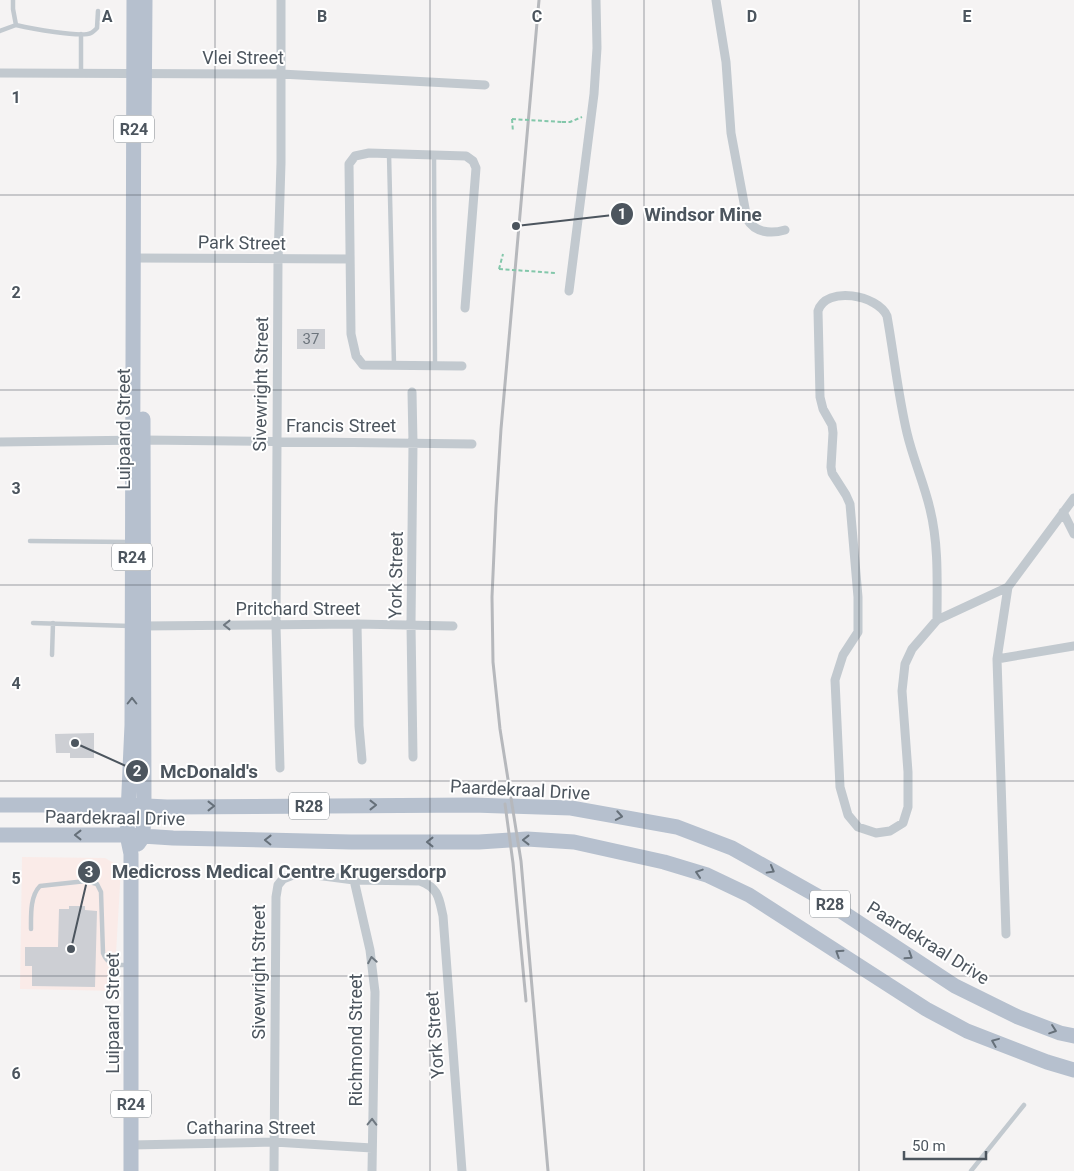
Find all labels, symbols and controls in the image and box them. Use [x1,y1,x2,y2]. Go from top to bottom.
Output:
text: A [102,7,113,26]
text: B [317,7,327,26]
text: C [532,7,542,26]
text: D [747,7,757,26]
text: E [963,7,972,26]
street label: Vlei Street [202,47,284,68]
text: 1 [11,88,21,107]
road number: R24 [114,116,154,142]
callout: Windsor Mine [609,197,772,231]
text: Windsor Mine [644,203,762,226]
text: 1 [618,205,626,223]
street label: Park Street [198,231,286,254]
text: 2 [11,283,21,302]
street label: Sivewright Street [249,316,272,452]
house number: 37 [303,330,319,348]
street label: Luipaard Street [113,368,134,490]
street label: Francis Street [286,415,396,436]
text: 3 [11,479,21,498]
street label: York Street [384,531,407,619]
road number: R24 [112,544,152,570]
street label: Pritchard Street [236,598,361,619]
one-way arrow [223,620,230,630]
text: 4 [11,674,21,693]
one-way arrow [127,697,137,704]
callout: McDonald's [125,754,268,788]
text: McDonald's [160,760,258,783]
text: 2 [133,762,142,780]
street label: Paardekraal Drive [449,775,591,804]
road number: R28 [289,792,329,819]
one-way arrow [370,800,377,810]
one-way arrow [207,801,215,811]
street label: Paardekraal Drive [45,806,185,829]
one-way arrow [615,811,624,821]
one-way arrow [74,830,82,840]
one-way arrow [263,835,271,846]
one-way arrow [522,835,530,845]
one-way arrow [426,837,434,847]
callout: Medicross Medical Centre Krugersdorp [76,855,456,889]
text: Medicross Medical Centre Krugersdorp [112,860,447,883]
text: 3 [85,863,93,881]
one-way arrow [766,864,775,874]
one-way arrow [695,868,703,878]
text: 5 [11,869,21,888]
road number: R28 [810,891,850,918]
street label: Paardekraal Drive [863,897,993,989]
street label: Sivewright Street [248,904,269,1040]
one-way arrow [836,950,845,959]
one-way arrow [903,950,913,959]
street label: Luipaard Street [102,952,123,1074]
one-way arrow [367,956,377,964]
street label: Richmond Street [345,973,366,1106]
street label: York Street [421,990,448,1080]
one-way arrow [1048,1024,1057,1034]
one-way arrow [991,1038,1000,1048]
text: 6 [11,1064,21,1083]
road number: R24 [111,1090,151,1118]
street label: Catharina Street [186,1117,316,1138]
one-way arrow [367,1118,378,1126]
scale bar [904,1128,986,1160]
text: 50 m [912,1137,946,1155]

